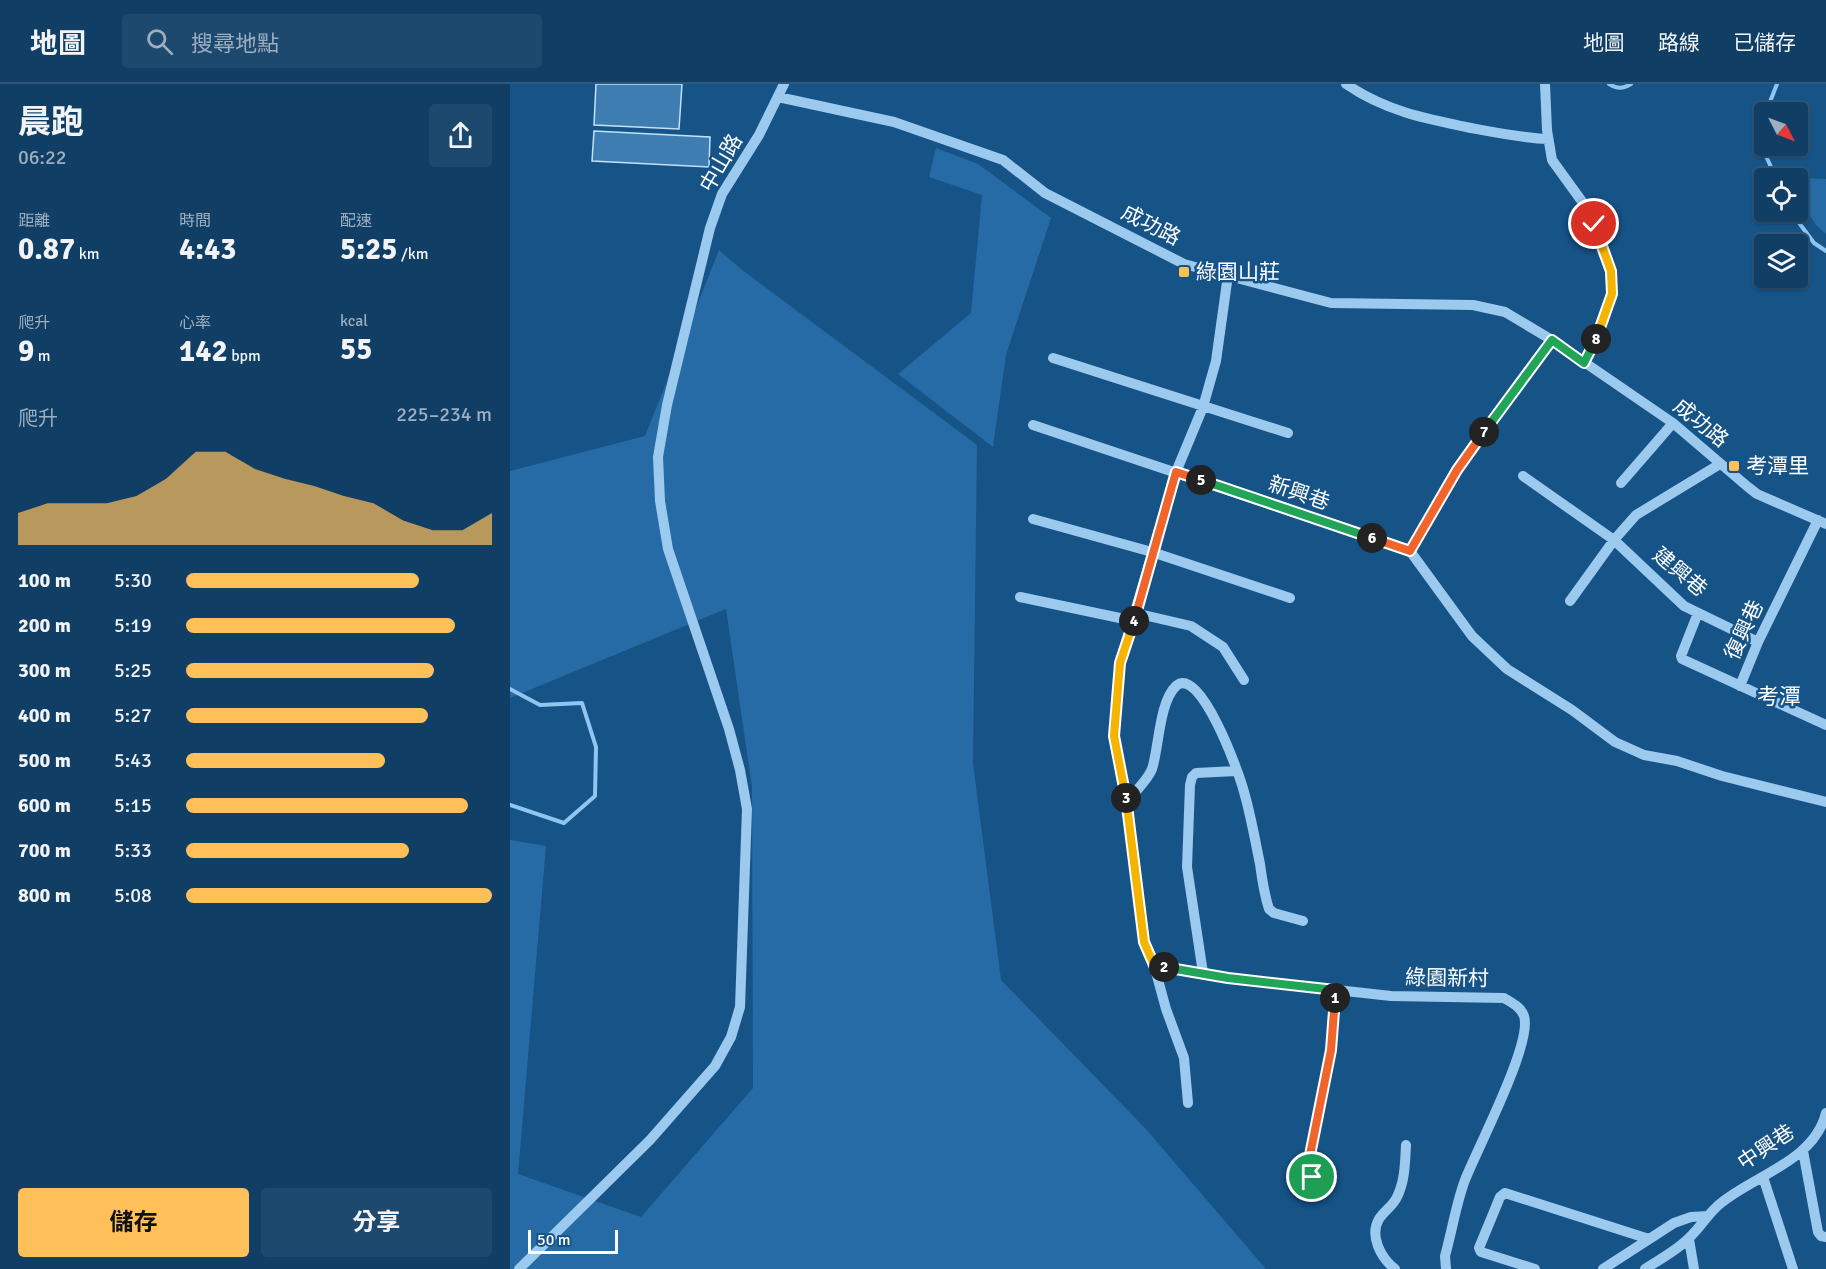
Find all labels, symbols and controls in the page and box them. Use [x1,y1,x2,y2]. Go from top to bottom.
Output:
search box [122,14,542,68]
icon: search [143,25,176,58]
text: 地圖 [30,27,86,61]
text: 搜尋地點 [191,30,279,57]
text: 地圖 [1583,30,1625,56]
text: 路線 [1658,30,1700,56]
text: 已儲存 [1733,30,1796,56]
text: 晨跑 [18,102,84,143]
north arrow [1754,102,1808,156]
map controls [1754,102,1808,288]
button: share [429,104,492,167]
street label: 中山路 [694,129,748,197]
text: 06:22 [18,145,67,170]
button: locate [1754,168,1808,222]
pin [1568,198,1619,249]
street label: 成功路 [1117,199,1185,251]
icon: check [1577,207,1610,240]
text: 距離 [18,211,50,231]
text: 時間 [179,211,211,231]
text: 配速 [340,211,372,231]
text: 0.87 [18,231,75,268]
text: 4:43 [179,231,236,268]
text: 5:25 [340,231,397,268]
button: layers [1754,234,1808,288]
text: km [75,244,100,264]
text: /km [397,244,429,264]
place label: 綠園山莊 [1196,259,1280,285]
marker: 綠園山莊 [1177,265,1191,279]
text: kcal [340,311,368,331]
text: 爬升 [18,313,50,333]
text: 心率 [179,313,211,333]
pin: 8 [1581,324,1611,354]
text: 8 [1592,329,1600,349]
text: 55 [340,331,372,368]
text: 9 [18,333,34,370]
text: 142 [179,333,228,370]
text: m [34,346,50,366]
text: bpm [228,346,261,366]
street label: 成功路 [1668,393,1734,453]
text: 225–234 m [396,402,492,427]
text: 爬升 [18,406,58,431]
pin: 7 [1469,417,1499,447]
text: 7 [1480,422,1488,442]
place label: 考潭里 [1746,453,1809,479]
marker: 考潭里 [1727,459,1741,473]
pin: 5 [1186,465,1216,495]
text: 5 [1197,470,1205,490]
street label: 新興巷 [1265,470,1333,516]
pin: 6 [1357,523,1387,553]
text: 6 [1368,528,1376,548]
street label: 建興巷 [1648,542,1712,602]
text: 100 m [18,568,71,593]
text: 5:30 [114,568,152,593]
street label: 復興巷 [1719,596,1769,664]
pin: 4 [1119,606,1149,636]
text: 4 [1130,611,1138,631]
text: 200 m [18,613,71,638]
text: 5:19 [114,613,152,638]
text: 300 m [18,658,71,683]
text: 5:25 [114,658,152,683]
district label: 考潭 [1757,683,1801,710]
text: 400 m [18,703,71,728]
text: 5:27 [114,703,152,728]
text: 500 m [18,748,71,773]
text: 5:43 [114,748,152,773]
pin: 3 [1111,783,1141,813]
text: 3 [1122,788,1130,808]
text: 600 m [18,793,71,818]
text: 5:15 [114,793,152,818]
text: 700 m [18,838,71,863]
text: 5:33 [114,838,152,863]
text: 800 m [18,883,71,908]
text: 5:08 [114,883,152,908]
pin: 2 [1149,952,1179,982]
text: 2 [1160,957,1168,977]
street label: 綠園新村 [1405,964,1489,992]
pin: 1 [1320,983,1350,1013]
text: 1 [1331,988,1339,1008]
street label: 中興巷 [1733,1119,1799,1175]
pin [1286,1151,1337,1202]
icon: arrive [1295,1160,1328,1193]
button: 儲存 [18,1188,249,1257]
button: 分享 [261,1188,492,1257]
scale bar [528,1227,618,1254]
text: 50 m [537,1230,571,1250]

